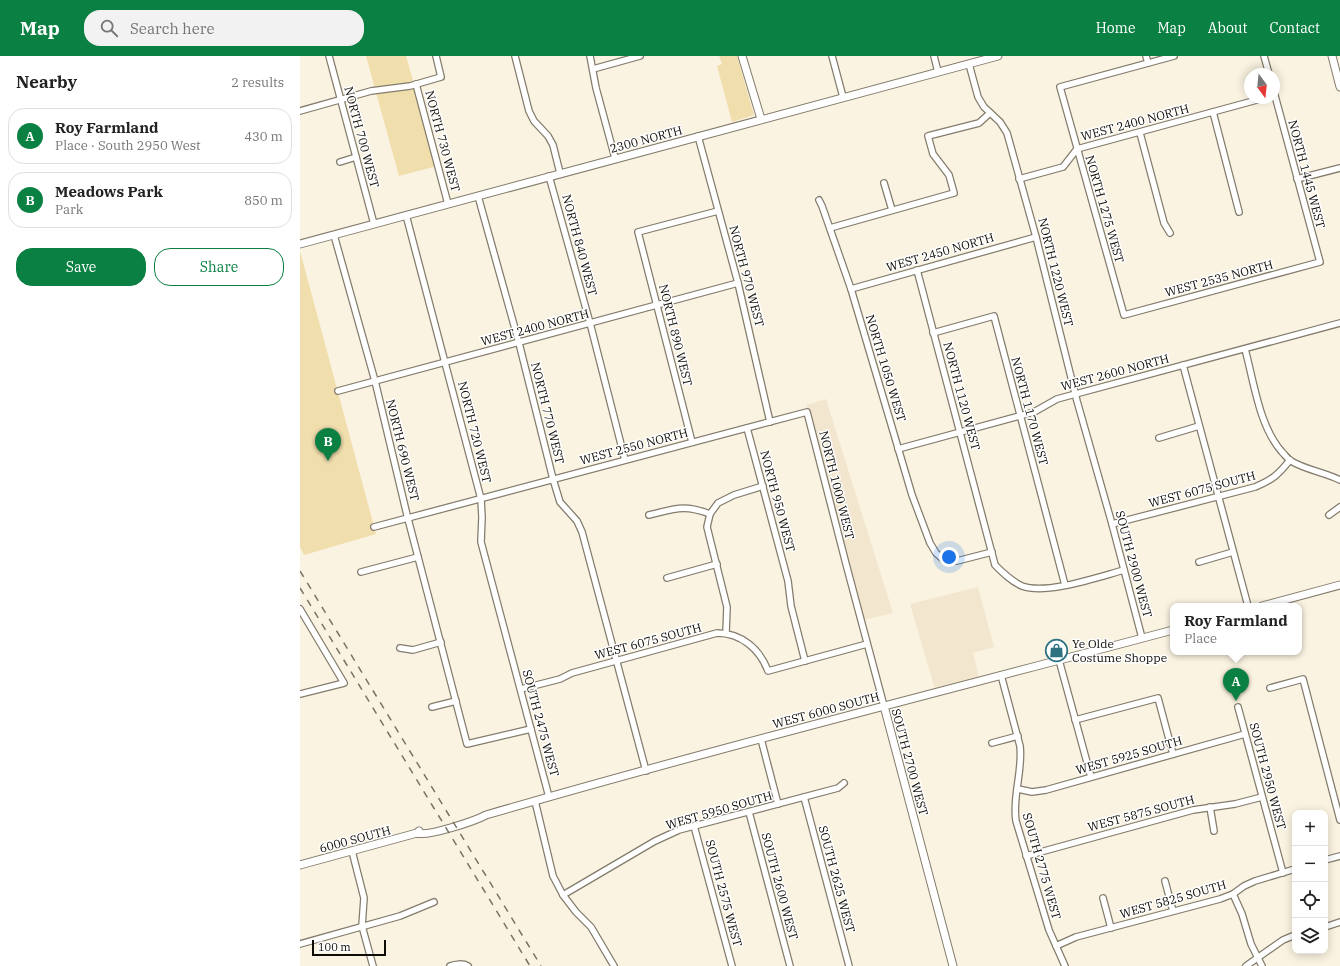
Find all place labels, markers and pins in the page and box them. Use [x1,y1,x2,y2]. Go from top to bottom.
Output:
pin: B [315,428,341,461]
place label: Ye Olde Costume Shoppe [1072,636,1167,665]
shop icon: Ye Olde Costume Shoppe [1043,637,1069,663]
pin: A [1223,668,1249,701]

